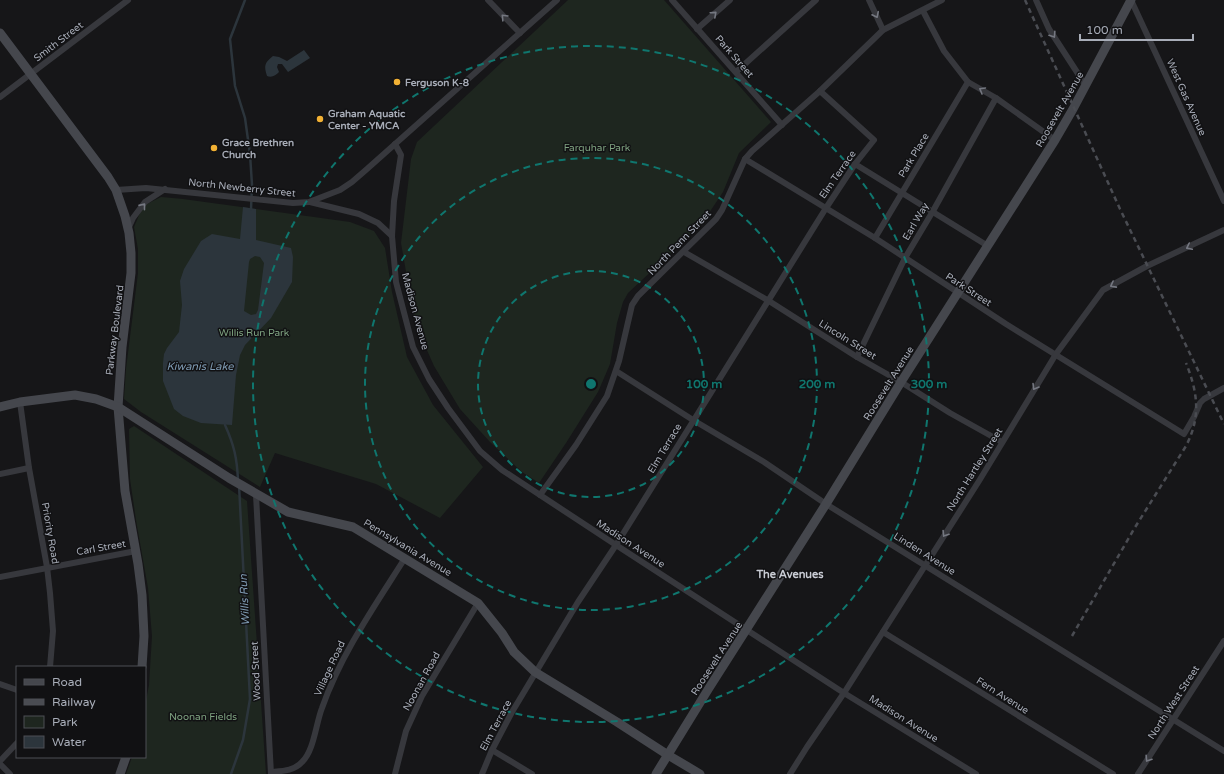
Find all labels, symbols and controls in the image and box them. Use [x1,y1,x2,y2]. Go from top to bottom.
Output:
one-way arrow [871,11,879,18]
one-way arrow [709,12,716,19]
one-way arrow [501,14,509,22]
scale bar [1080,16,1193,42]
street label: Smith Street [31,19,86,64]
text: 100 m [1086,23,1123,37]
one-way arrow [1048,31,1056,38]
street label: Park Street [712,33,756,81]
street label: West Gas Avenue [1164,57,1209,138]
street label: Roosevelt Avenue [1033,69,1087,149]
marker: Ferguson K-8 [392,77,402,87]
place label: Ferguson K-8 [405,77,470,89]
one-way arrow [979,88,986,95]
place label: Graham Aquatic Center - YMCA [328,108,406,132]
marker: Graham Aquatic Center - YMCA [315,114,325,124]
street label: Park Place [896,131,932,180]
place label: Grace Brethren Church [222,137,294,161]
park label: Farquhar Park [564,142,631,154]
marker: Grace Brethren Church [209,143,219,153]
street label: Elm Terrace [817,148,859,201]
street label: North Newberry Street [188,176,296,200]
street label: Earl Way [900,200,932,242]
one-way arrow [138,203,145,210]
street label: North Penn Street [646,208,714,278]
one-way arrow [1186,242,1193,250]
street label: Park Street [943,270,994,309]
street label: Madison Avenue [399,271,431,352]
one-way arrow [1110,280,1117,287]
street label: Parkway Boulevard [104,284,126,376]
street label: Lincoln Street [817,317,879,362]
park label: Willis Run Park [219,327,290,339]
street label: Roosevelt Avenue [861,344,917,423]
water label: Kiwanis Lake [166,360,234,373]
centre of rings [584,377,598,391]
text: 100 m [686,377,722,391]
text: 200 m [799,377,835,391]
text: 300 m [911,377,947,391]
one-way arrow [1033,383,1040,390]
street label: Elm Terrace [645,421,685,476]
street label: North Hartley Street [944,426,1005,513]
street label: Priority Road [39,501,61,565]
street label: Pennsylvania Avenue [361,517,454,579]
street label: Madison Avenue [594,517,667,571]
street label: Linden Avenue [891,530,958,578]
one-way arrow [943,530,950,537]
street label: Carl Street [75,538,127,558]
district label: The Avenues [755,568,824,581]
water label: Willis Run [237,574,252,626]
street label: Roosevelt Avenue [689,619,745,698]
street label: Village Road [312,639,348,698]
street label: Wood Street [248,641,264,701]
street label: Noonan Road [401,650,443,713]
street label: North West Street [1146,663,1202,742]
legend [16,666,146,758]
text: Road [52,675,82,689]
street label: Fern Avenue [974,675,1031,717]
street label: Madison Avenue [867,693,941,745]
text: Railway [52,695,96,709]
street label: Elm Terrace [477,698,514,753]
park label: Noonan Fields [169,711,237,723]
text: Park [52,715,78,729]
text: Water [52,735,87,749]
one-way arrow [1145,755,1153,762]

